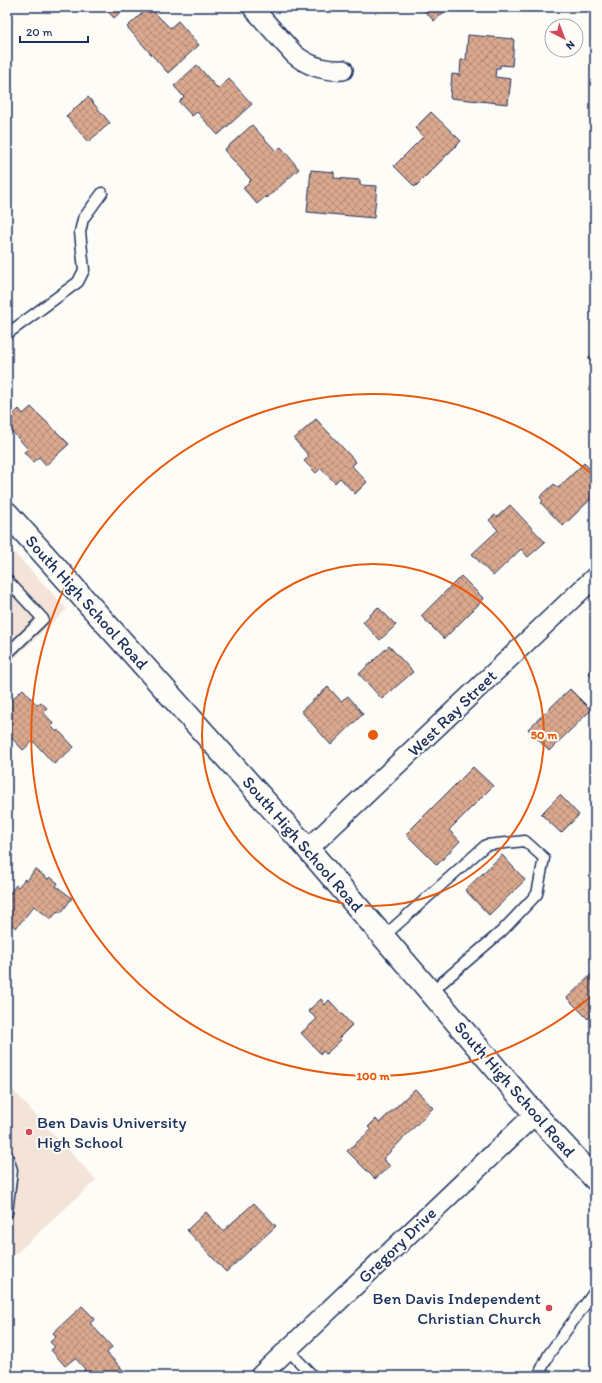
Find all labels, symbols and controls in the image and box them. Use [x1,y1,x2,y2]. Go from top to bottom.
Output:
scale bar [20,18,88,44]
north arrow [544,18,584,58]
text: 20 m [26,25,53,39]
text: N [563,38,577,52]
street label: South High School Road [22,531,152,673]
street label: West Ray Street [403,666,501,760]
centre of rings [366,728,380,742]
text: 50 m [531,728,558,742]
street label: South High School Road [239,772,367,916]
street label: South High School Road [451,1017,579,1161]
text: 100 m [356,1069,390,1083]
place label: Ben Davis University High School [37,1112,187,1152]
marker: Ben Davis University High School [24,1127,34,1137]
street label: Gregory Drive [354,1203,440,1287]
place label: Ben Davis Independent Christian Church [373,1288,541,1328]
marker: Ben Davis Independent Christian Church [544,1303,554,1313]

